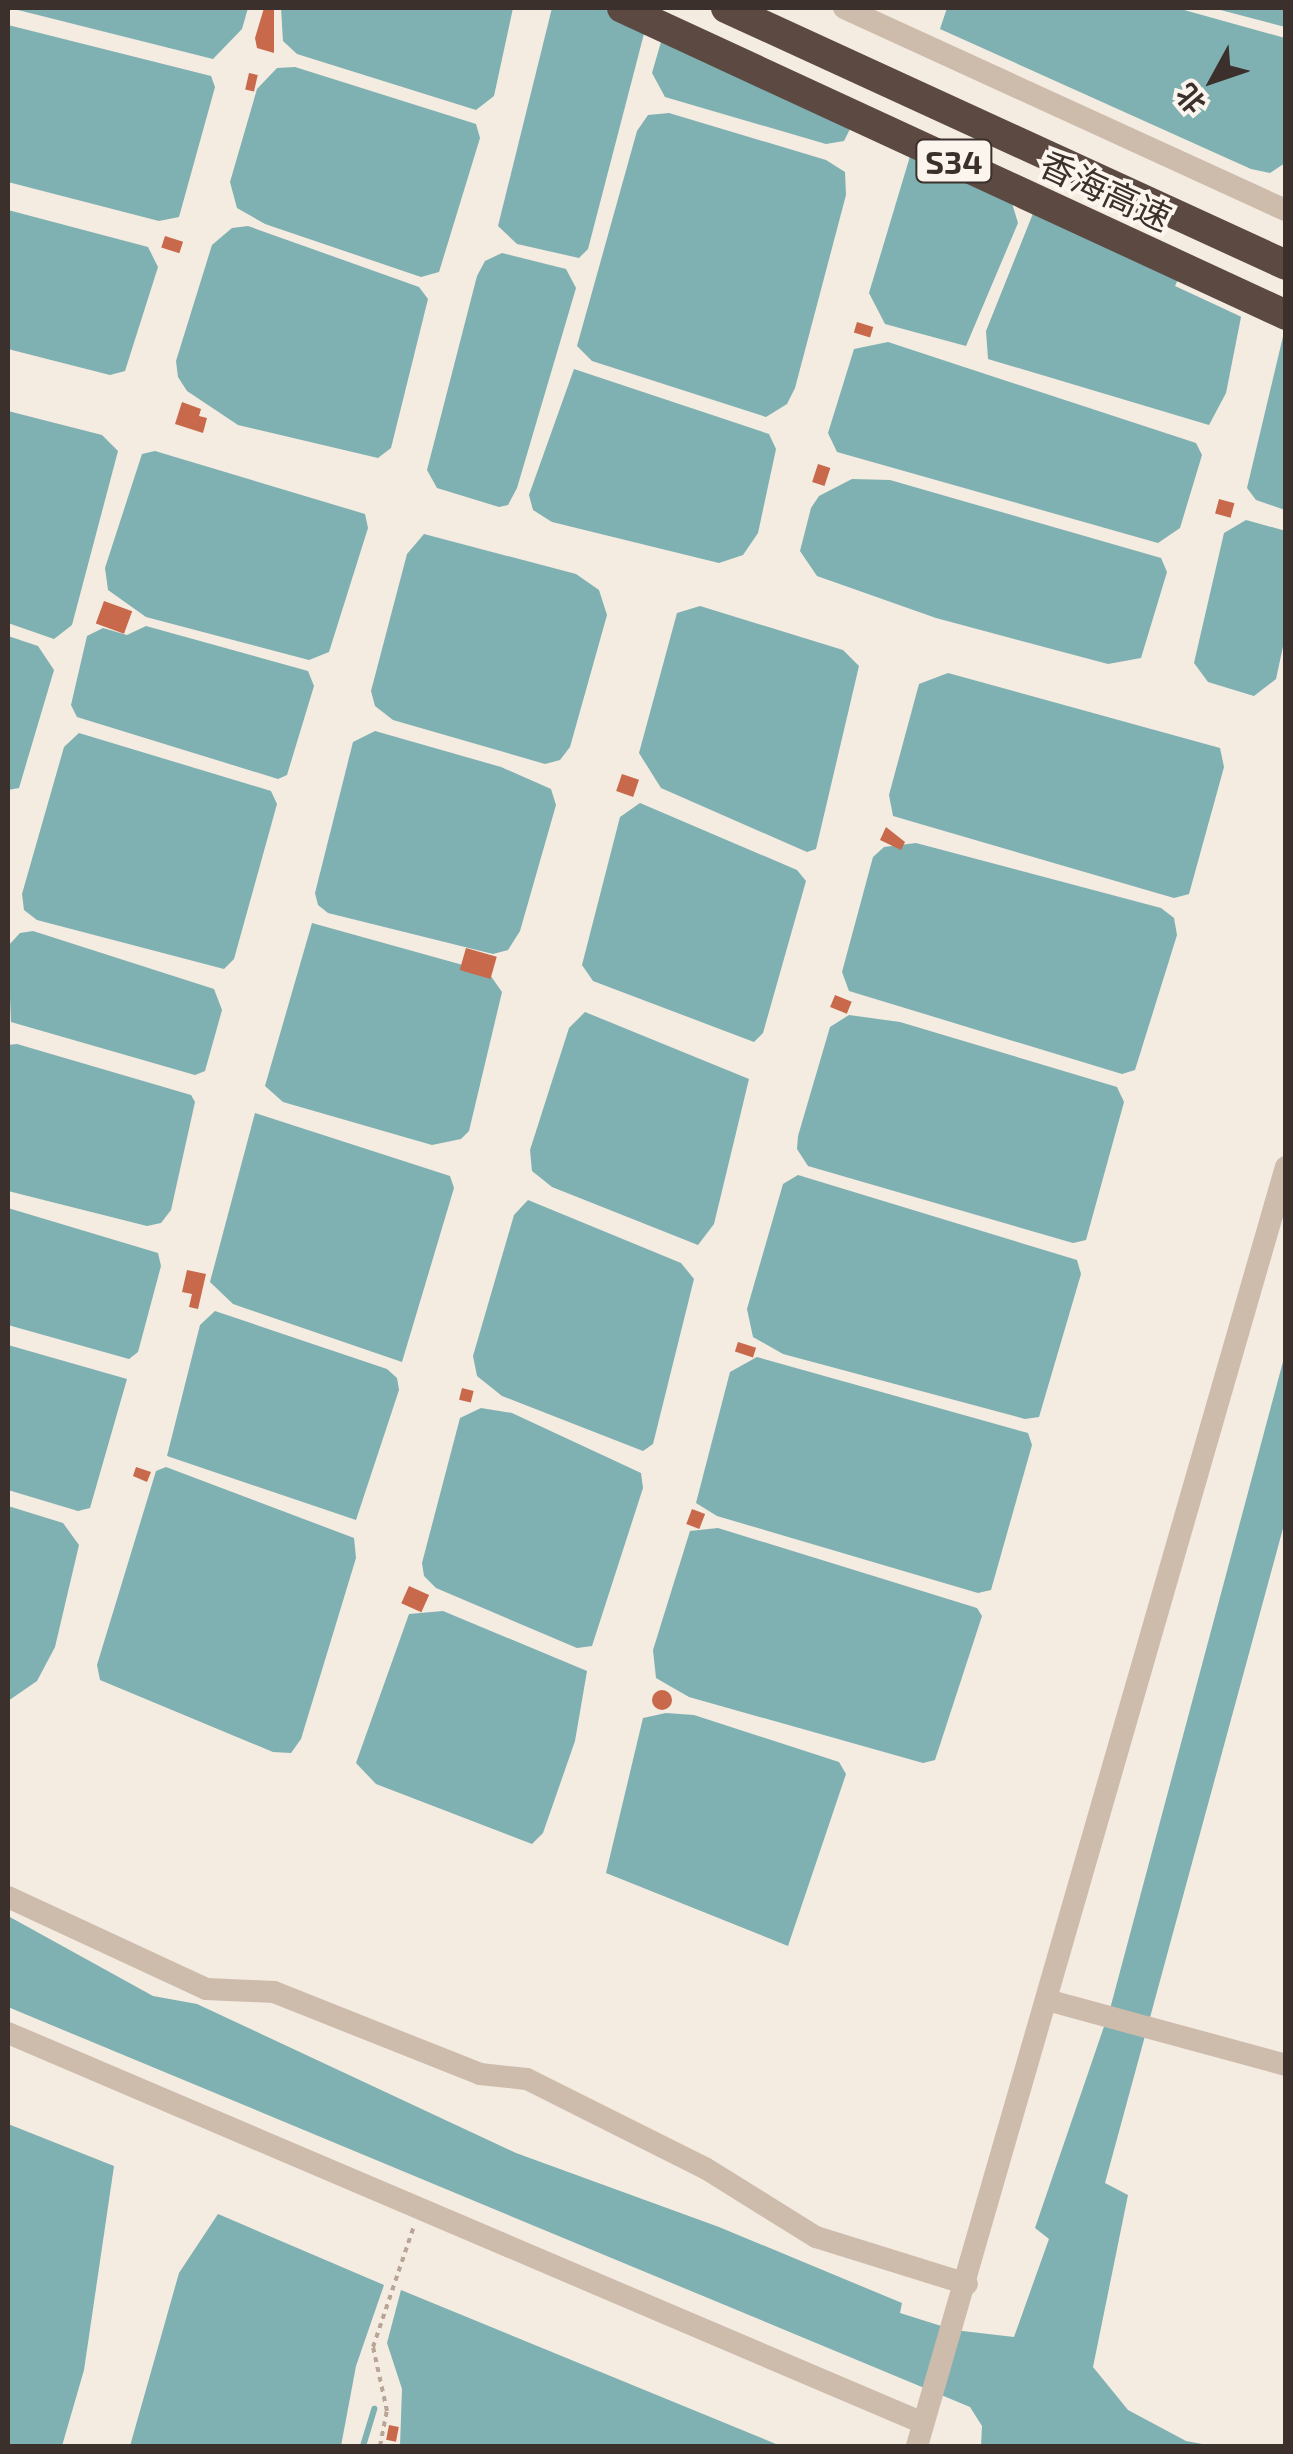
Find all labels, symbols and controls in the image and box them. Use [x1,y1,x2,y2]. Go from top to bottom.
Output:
north arrow [1163,30,1263,130]
text: 北 [1168,78,1212,121]
road number: S34 [914,134,994,188]
street label: 香海高速 [1034,141,1178,239]

